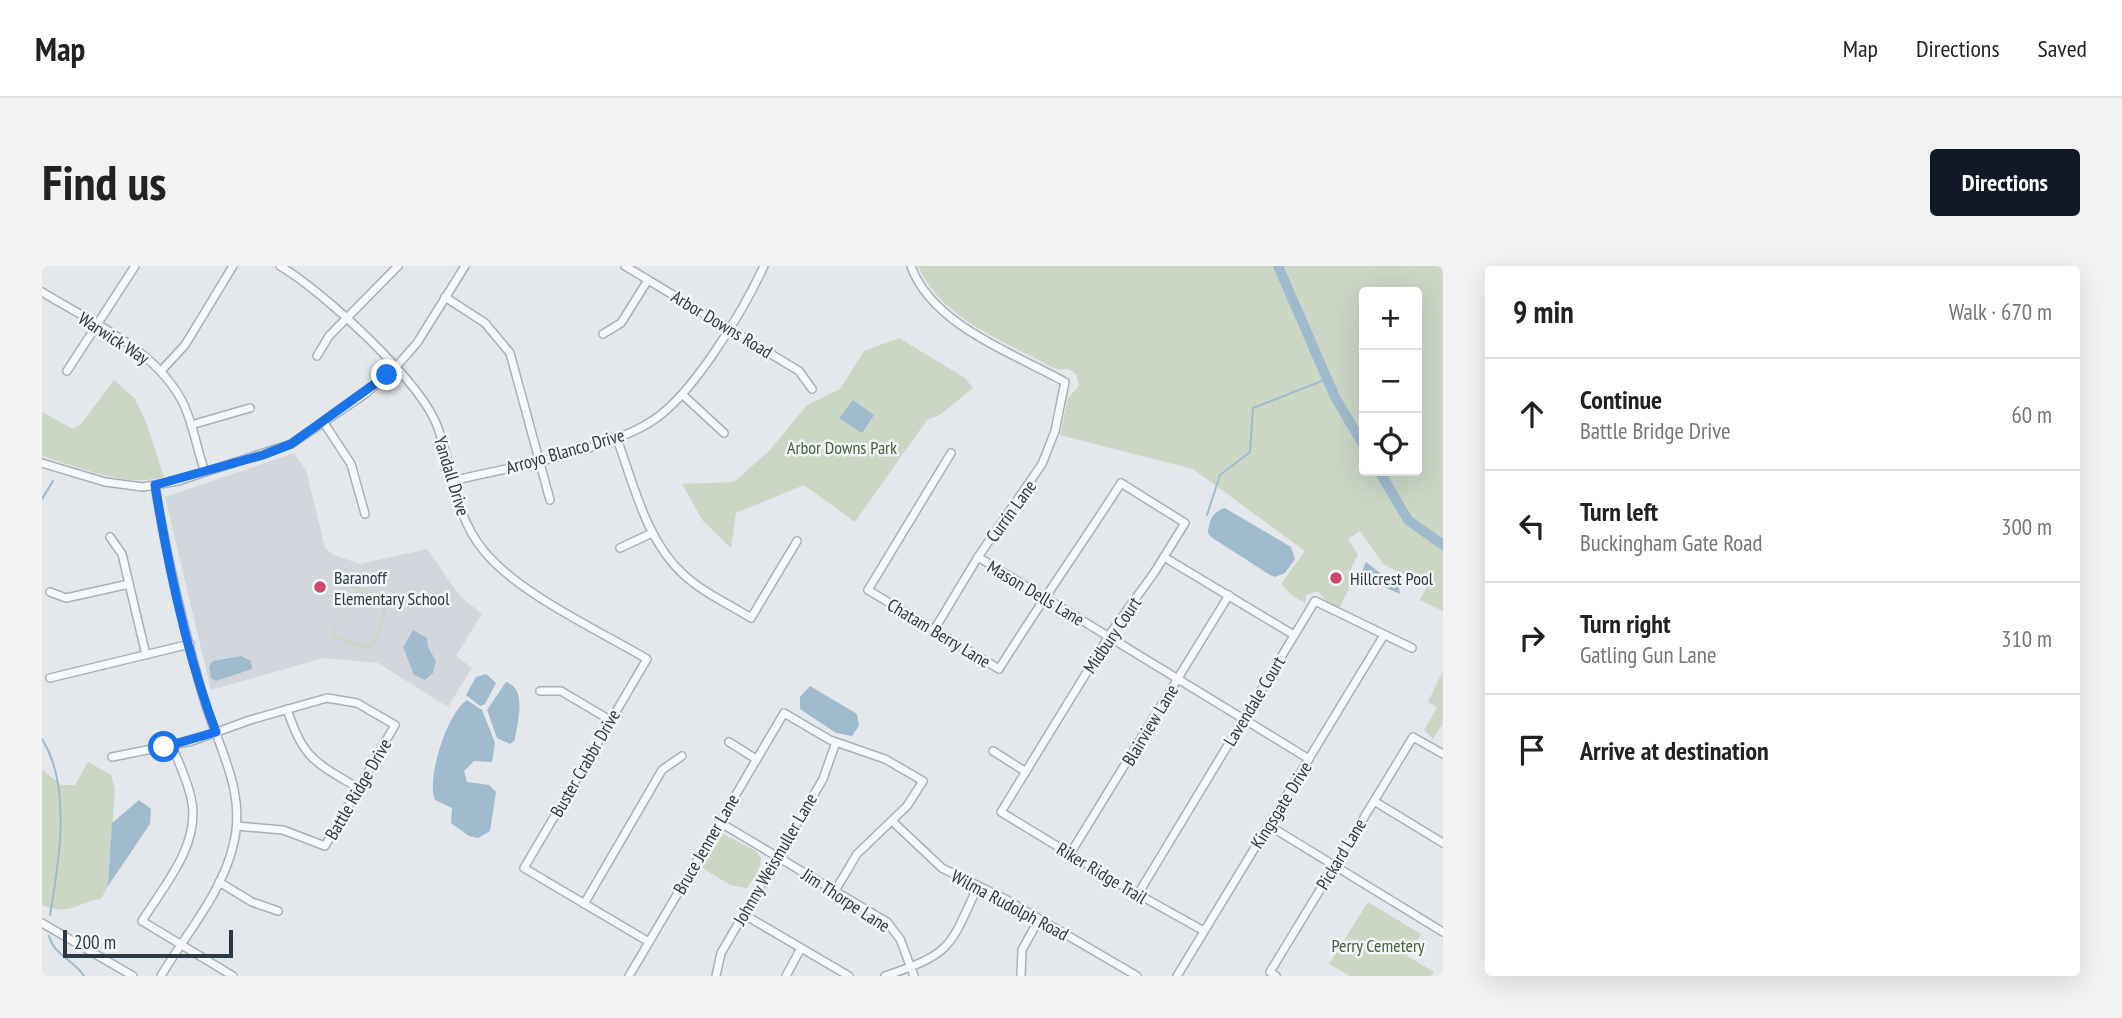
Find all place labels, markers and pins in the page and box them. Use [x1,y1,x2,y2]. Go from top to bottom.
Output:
place label: Baranoff Elementary School [334,566,450,610]
place label: Hillcrest Pool [1350,567,1434,590]
marker: Hillcrest Pool [1328,570,1344,586]
marker: Baranoff Elementary School [312,579,328,595]

